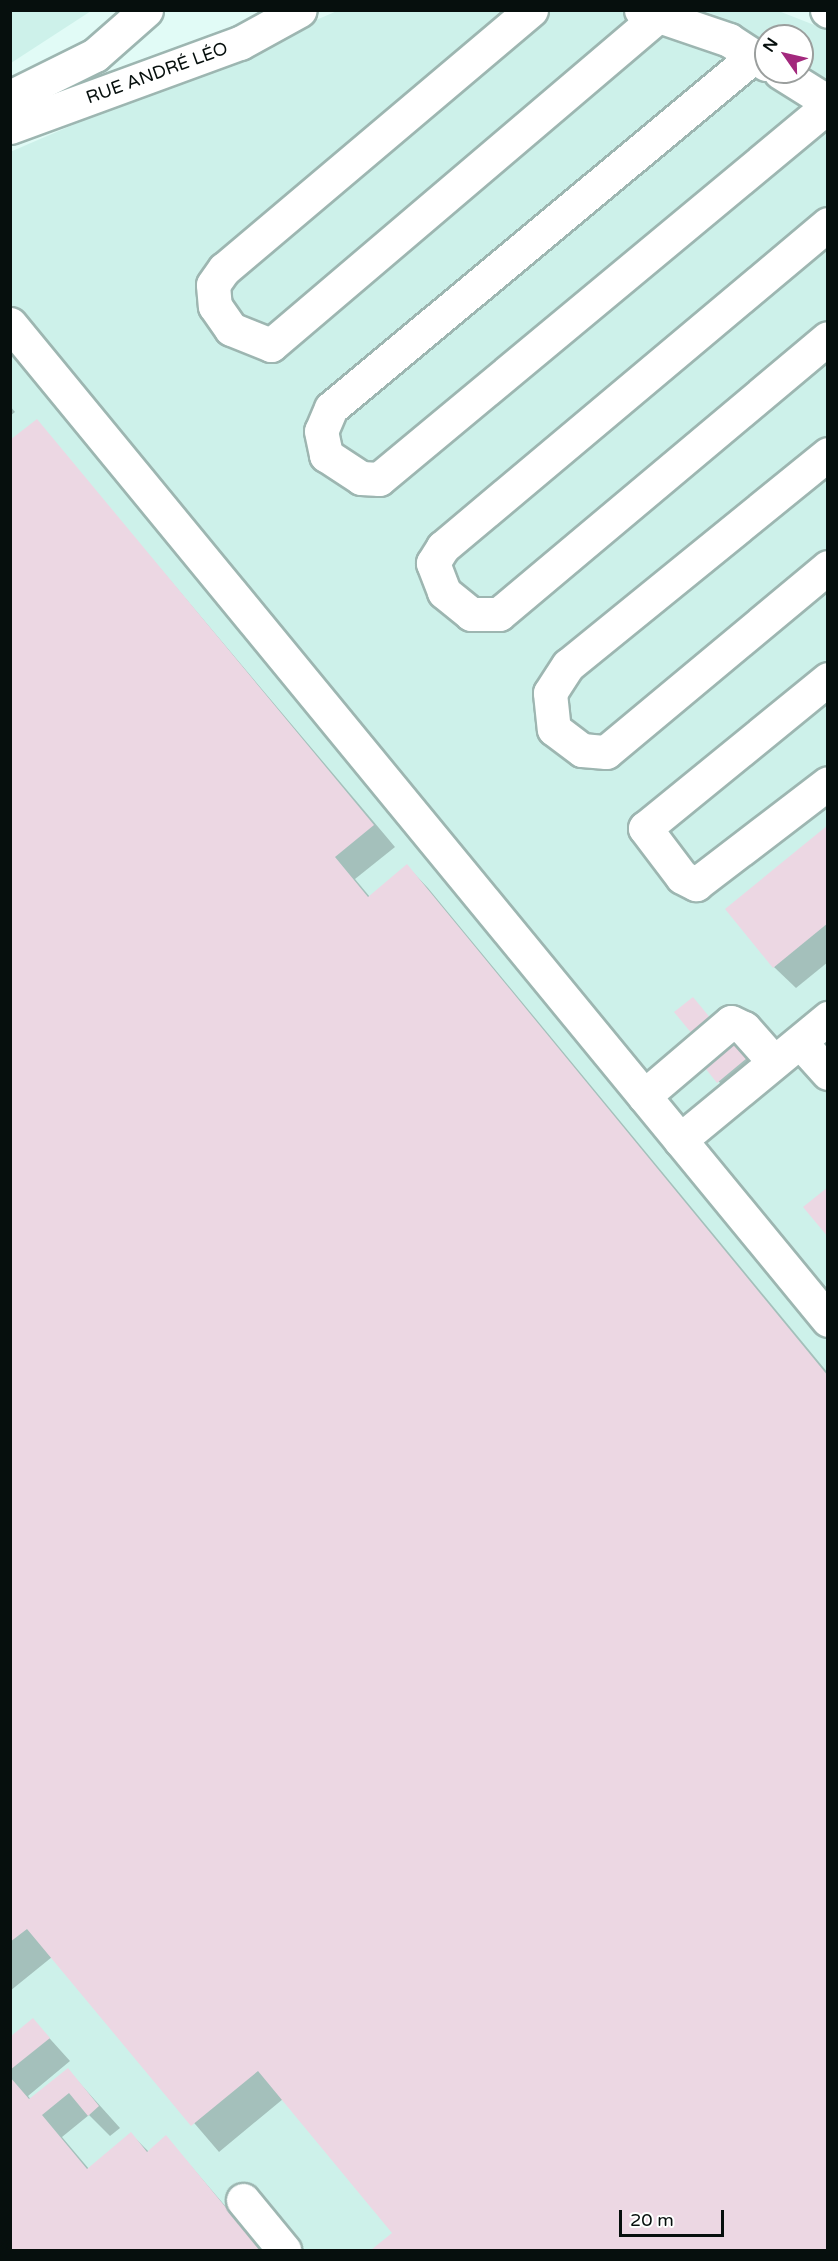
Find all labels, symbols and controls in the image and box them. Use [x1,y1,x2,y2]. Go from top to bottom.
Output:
north arrow [754,24,814,84]
text: N [759,34,783,56]
street label: RUE ANDRÉ LÉO [83,37,231,109]
scale bar [622,2198,727,2236]
text: 20 m [630,2209,674,2231]

